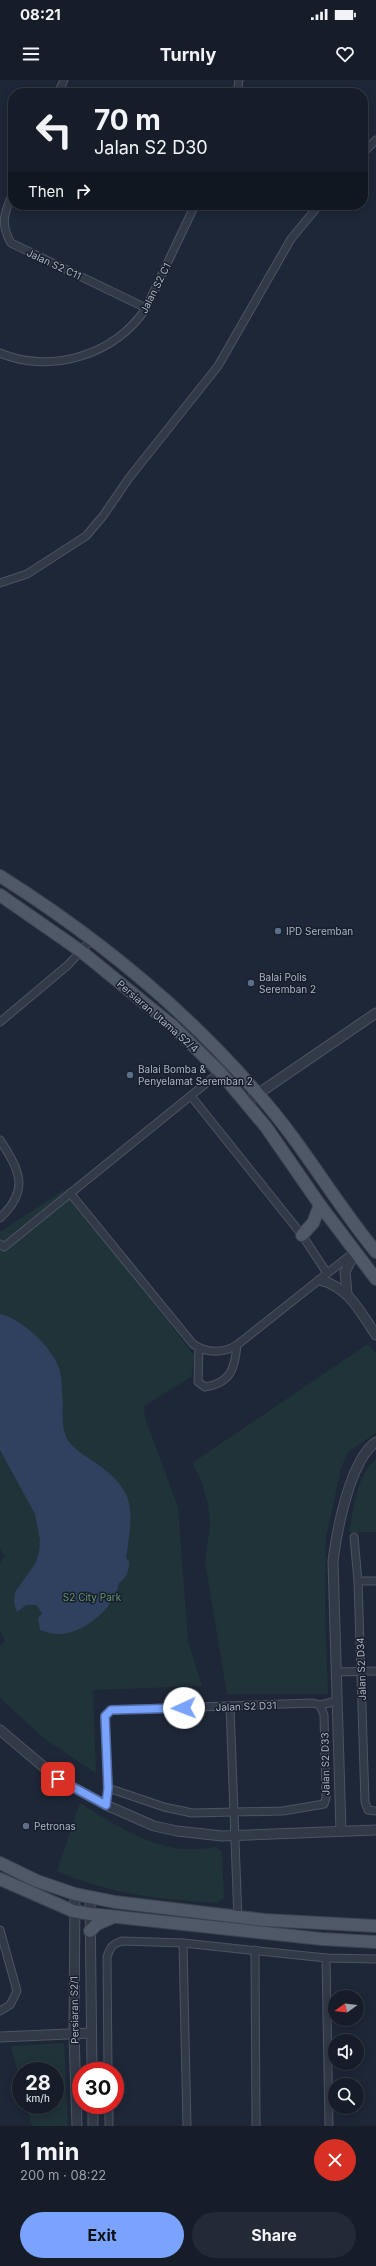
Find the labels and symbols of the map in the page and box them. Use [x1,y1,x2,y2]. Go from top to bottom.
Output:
street label: Jalan S2 C11 [25,246,83,282]
street label: Jalan S2 C1 [137,261,173,315]
place label: IPD Seremban [286,925,353,937]
marker: IPD Seremban [273,926,283,936]
place label: Balai Polis Seremban 2 [259,971,316,995]
street label: Persiaran Utama S2/4 [115,978,201,1054]
marker: Balai Polis Seremban 2 [246,978,256,988]
place label: Balai Bomba & Penyelamat Seremban 2 [138,1063,253,1087]
marker: Balai Bomba & Penyelamat Seremban 2 [125,1070,135,1080]
park label: S2 City Park [63,1591,122,1603]
street label: Jalan S2 D34 [354,1637,368,1701]
position arrow [163,1687,205,1729]
street label: Jalan S2 D31 [215,1699,277,1713]
street label: Jalan S2 D33 [318,1732,332,1796]
pin [41,1762,75,1796]
place label: Petronas [34,1820,76,1832]
marker: Petronas [21,1821,31,1831]
street label: Persiaran S2/1 [67,1976,81,2044]
north arrow [328,1990,364,2026]
speed limit sign: 30 [72,2062,124,2114]

